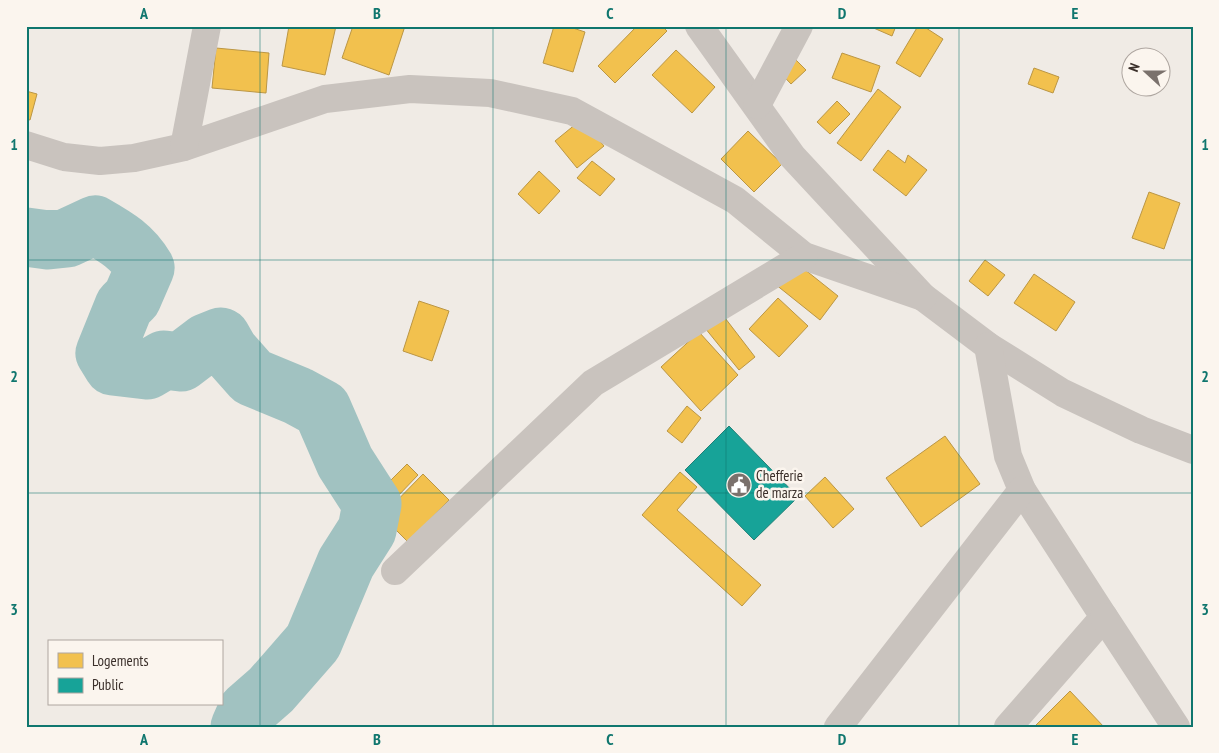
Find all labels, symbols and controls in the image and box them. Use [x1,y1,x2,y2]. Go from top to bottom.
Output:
text: A [139,3,149,23]
text: B [373,3,381,23]
text: C [606,3,614,23]
text: D [838,3,847,23]
text: E [1072,3,1079,23]
north arrow [1122,48,1172,98]
text: N [1124,61,1144,74]
text: 1 [10,134,18,154]
text: 1 [1201,134,1209,154]
text: 2 [10,366,18,386]
text: 2 [1201,366,1209,386]
place label: Chefferie de marza [756,466,803,502]
public building icon: Chefferie de marza [726,472,752,498]
text: 3 [10,599,18,619]
text: 3 [1201,599,1209,619]
legend [48,640,222,706]
text: Logements [92,651,148,670]
text: Public [92,675,124,694]
text: A [139,729,149,749]
text: B [373,729,381,749]
text: C [606,729,614,749]
text: D [838,729,847,749]
text: E [1072,729,1079,749]

